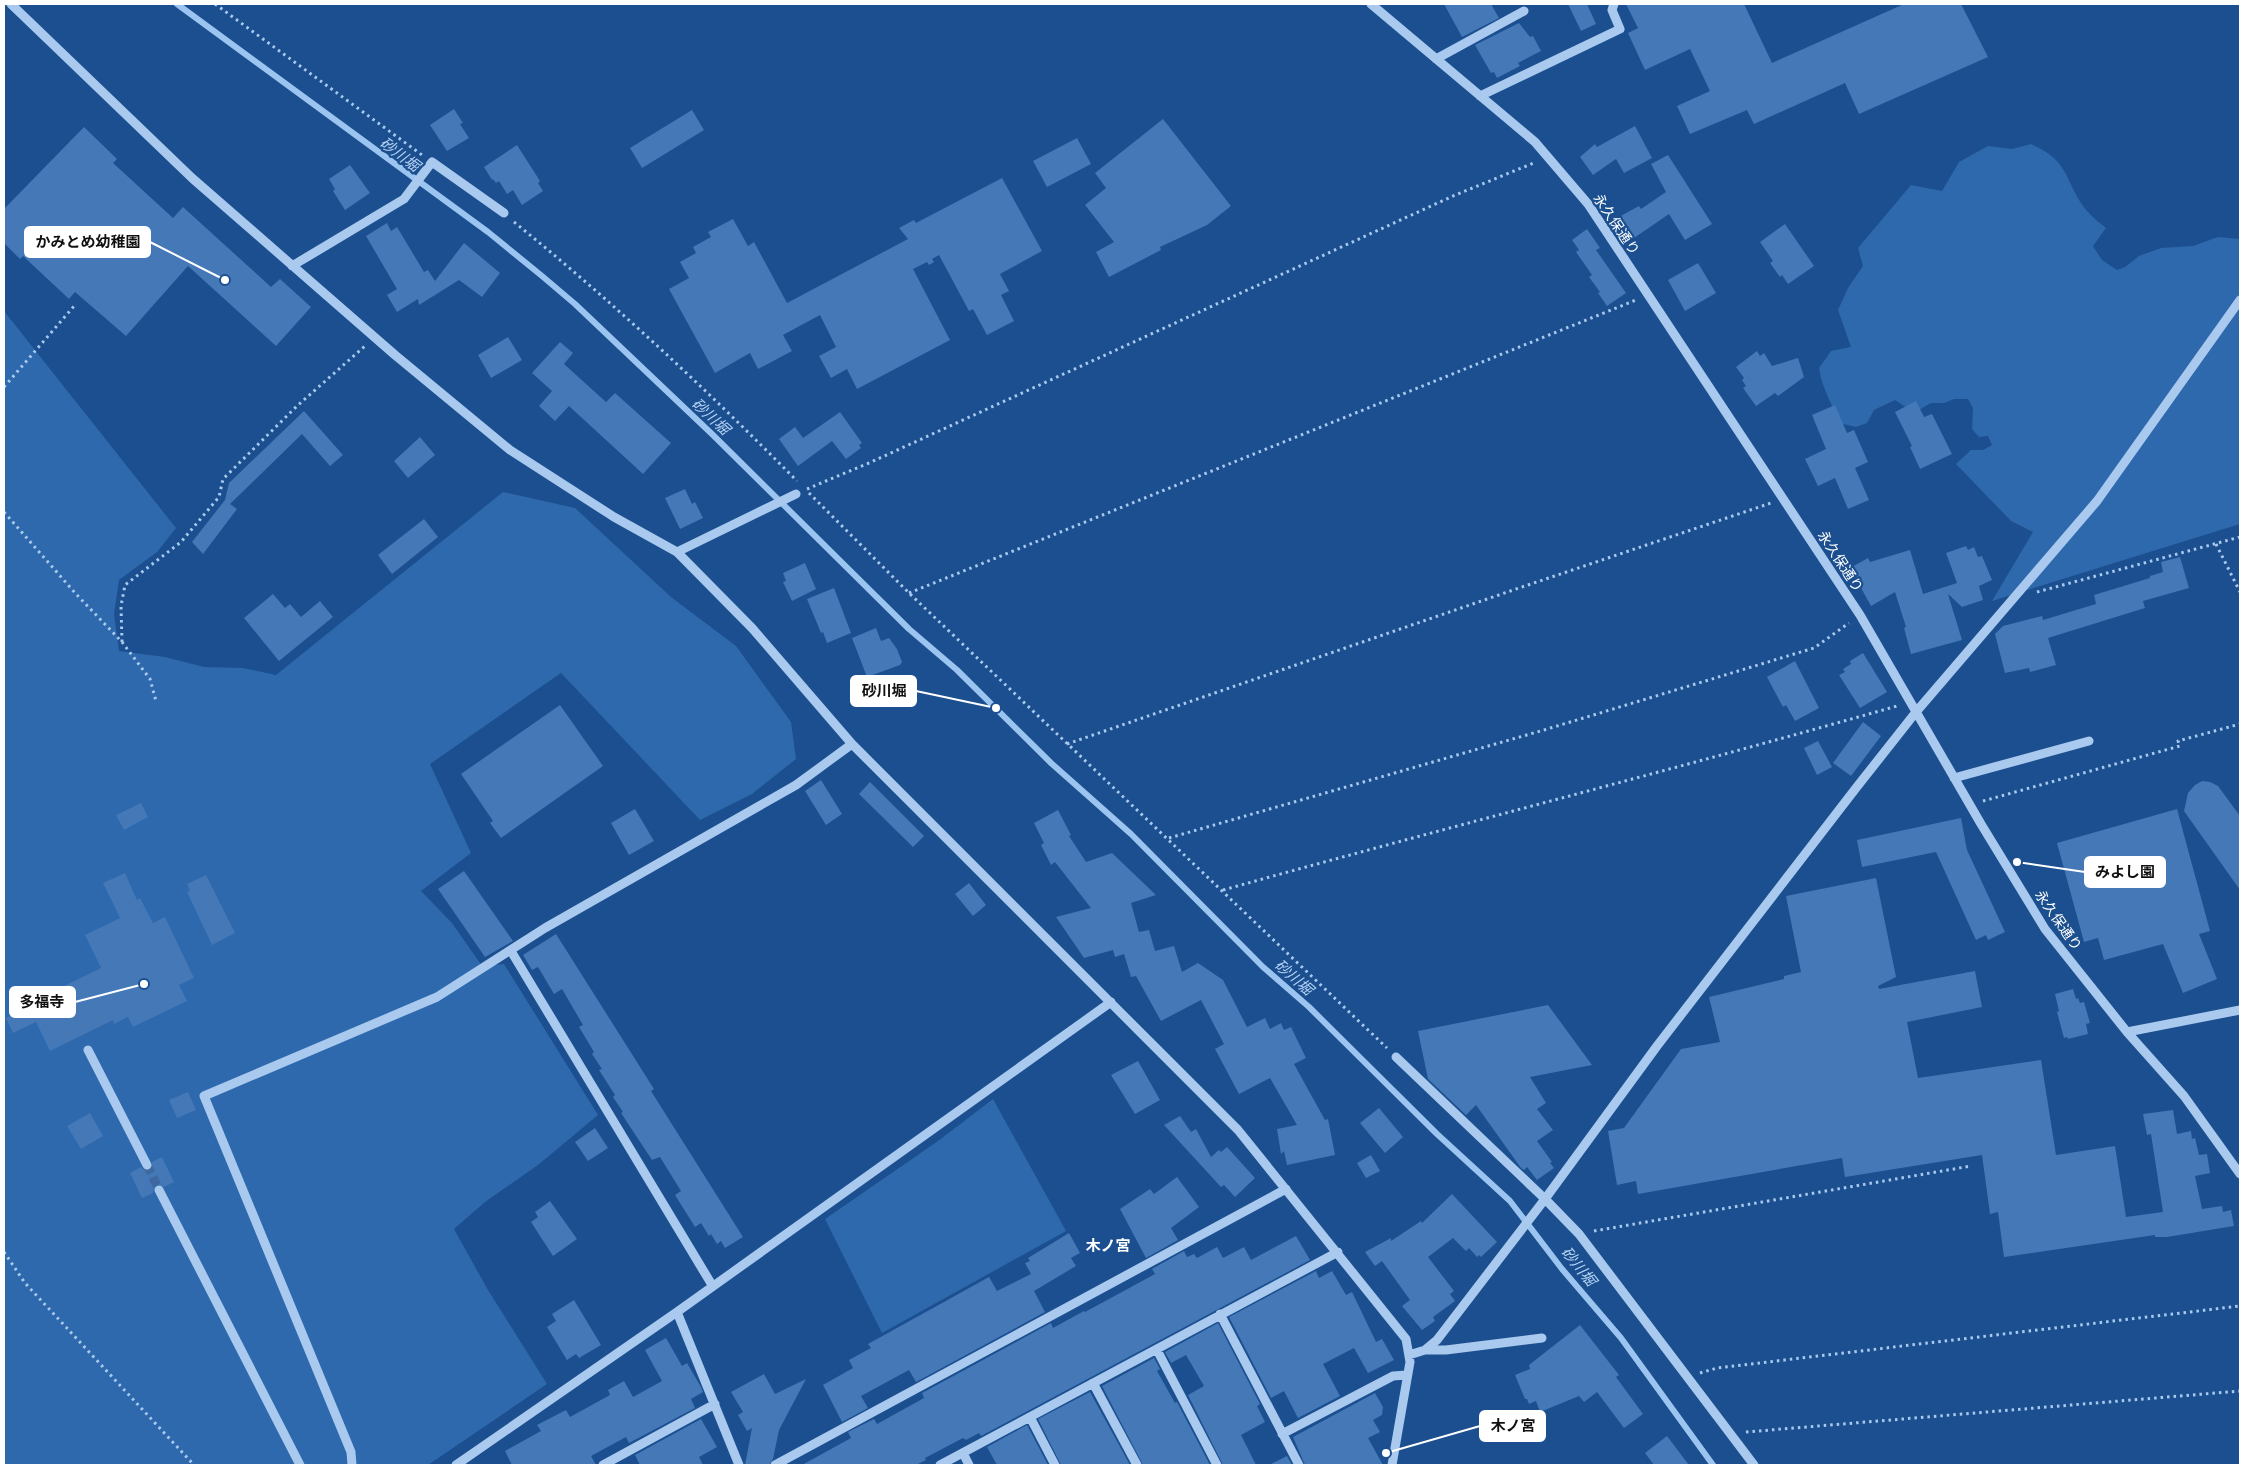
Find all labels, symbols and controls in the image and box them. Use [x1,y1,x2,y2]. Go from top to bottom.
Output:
water label: 砂川堀 [376,132,426,177]
street label: 永久保通り [1590,190,1644,258]
callout: かみとめ幼稚園 [25,227,150,257]
text: かみとめ幼稚園 [35,231,141,252]
water label: 砂川堀 [687,393,736,440]
street label: 永久保通り [1814,526,1868,596]
callout: 砂川堀 [851,676,916,706]
text: 砂川堀 [861,680,907,701]
callout: みよし園 [2085,857,2165,887]
text: みよし園 [2095,861,2155,882]
street label: 永久保通り [2031,886,2087,954]
water label: 砂川堀 [1270,954,1319,1001]
callout: 多福寺 [10,987,75,1017]
text: 多福寺 [19,991,65,1012]
district label: 木ノ宮 [1085,1235,1131,1256]
water label: 砂川堀 [1557,1242,1603,1292]
callout: 木ノ宮 [1480,1411,1545,1441]
text: 木ノ宮 [1490,1415,1536,1436]

